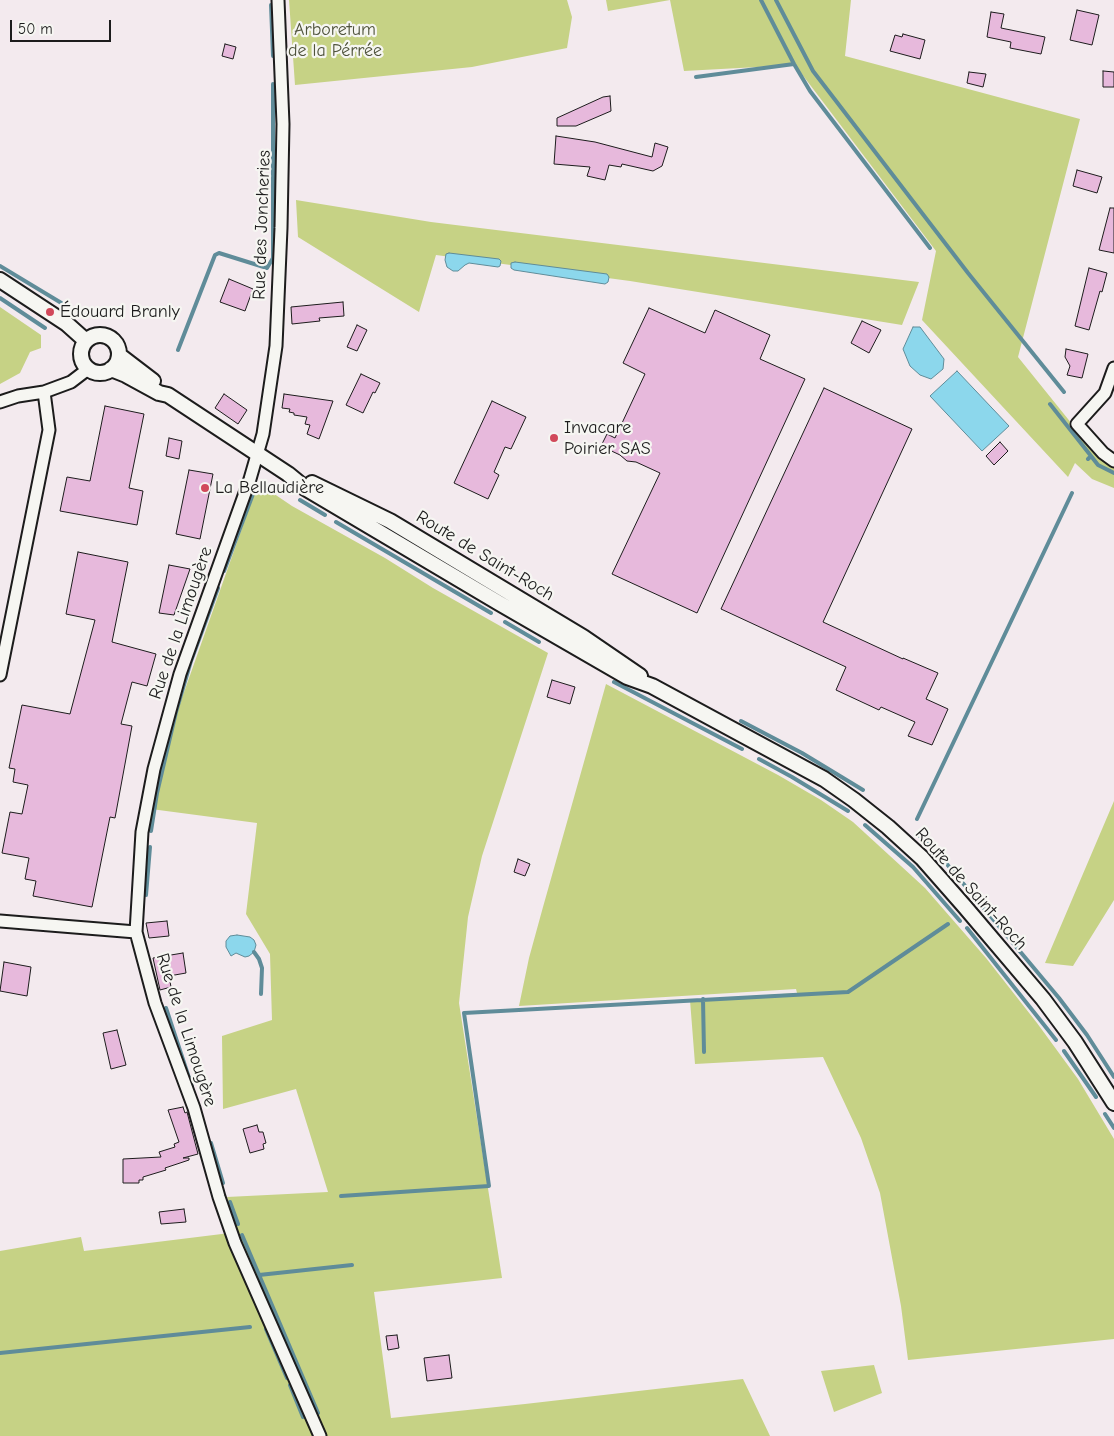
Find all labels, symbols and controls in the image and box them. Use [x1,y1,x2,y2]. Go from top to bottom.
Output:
scale bar [12,10,114,42]
park label: Arboretum de la Pérrée [288,19,382,62]
text: 50 m [18,20,53,38]
street label: Rue des Joncheries [249,150,275,300]
place label: Édouard Branly [60,301,180,323]
marker: Édouard Branly [44,306,56,318]
place label: Invacare Poirier SAS [564,417,651,459]
marker: Invacare Poirier SAS [548,432,560,444]
place label: La Bellaudière [215,477,324,499]
marker: La Bellaudière [199,482,211,494]
street label: Route de Saint-Roch [412,506,558,606]
street label: Rue de la Limougère [145,544,217,702]
street label: Route de Saint-Roch [910,823,1032,955]
street label: Rue de la Limougère [151,951,221,1109]

